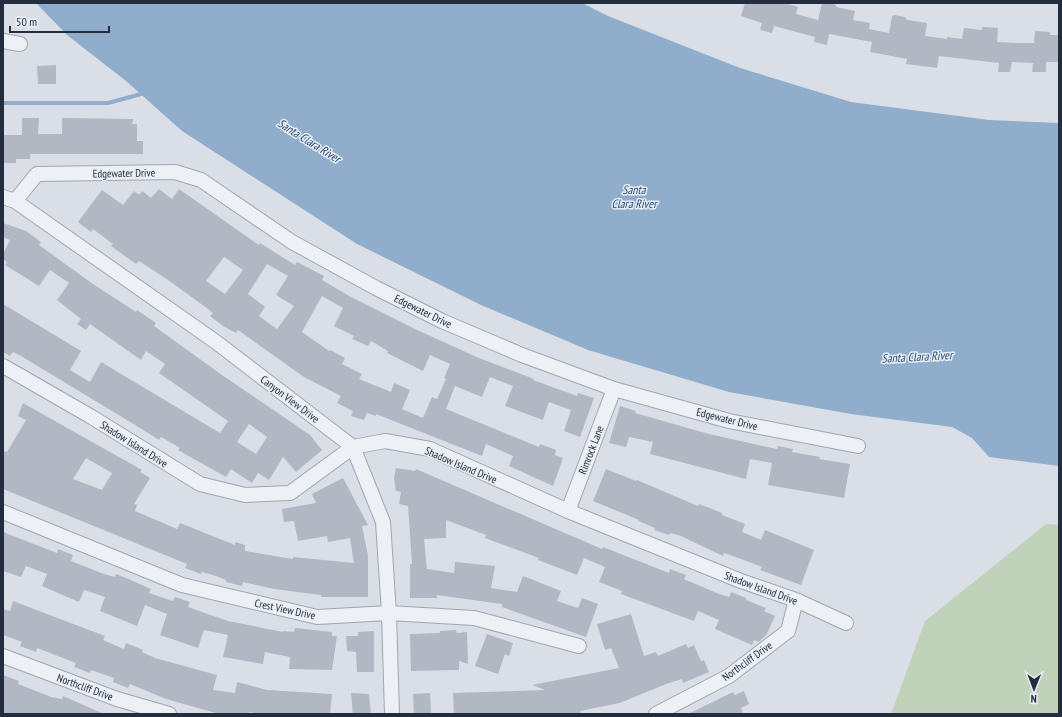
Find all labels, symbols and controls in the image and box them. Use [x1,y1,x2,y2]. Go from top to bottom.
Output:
scale bar [10,8,109,34]
text: 50 m [16,14,37,29]
water label: Santa Clara River [275,115,345,167]
street label: Edgewater Drive [93,165,156,181]
water label: Santa Clara River [612,182,658,211]
street label: Edgewater Drive [392,291,455,331]
water label: Santa Clara River [881,347,954,366]
street label: Canyon View Drive [258,372,323,426]
street label: Edgewater Drive [695,405,759,433]
street label: Shadow Island Drive [98,418,171,471]
street label: Rimrock Lane [575,423,607,476]
street label: Shadow Island Drive [423,443,500,487]
street label: Shadow Island Drive [722,568,800,608]
street label: Crest View Drive [253,596,317,622]
street label: Northcliff Drive [719,638,775,684]
north arrow [1014,669,1054,709]
street label: Northcliff Drive [55,670,115,704]
text: N [1031,692,1037,706]

